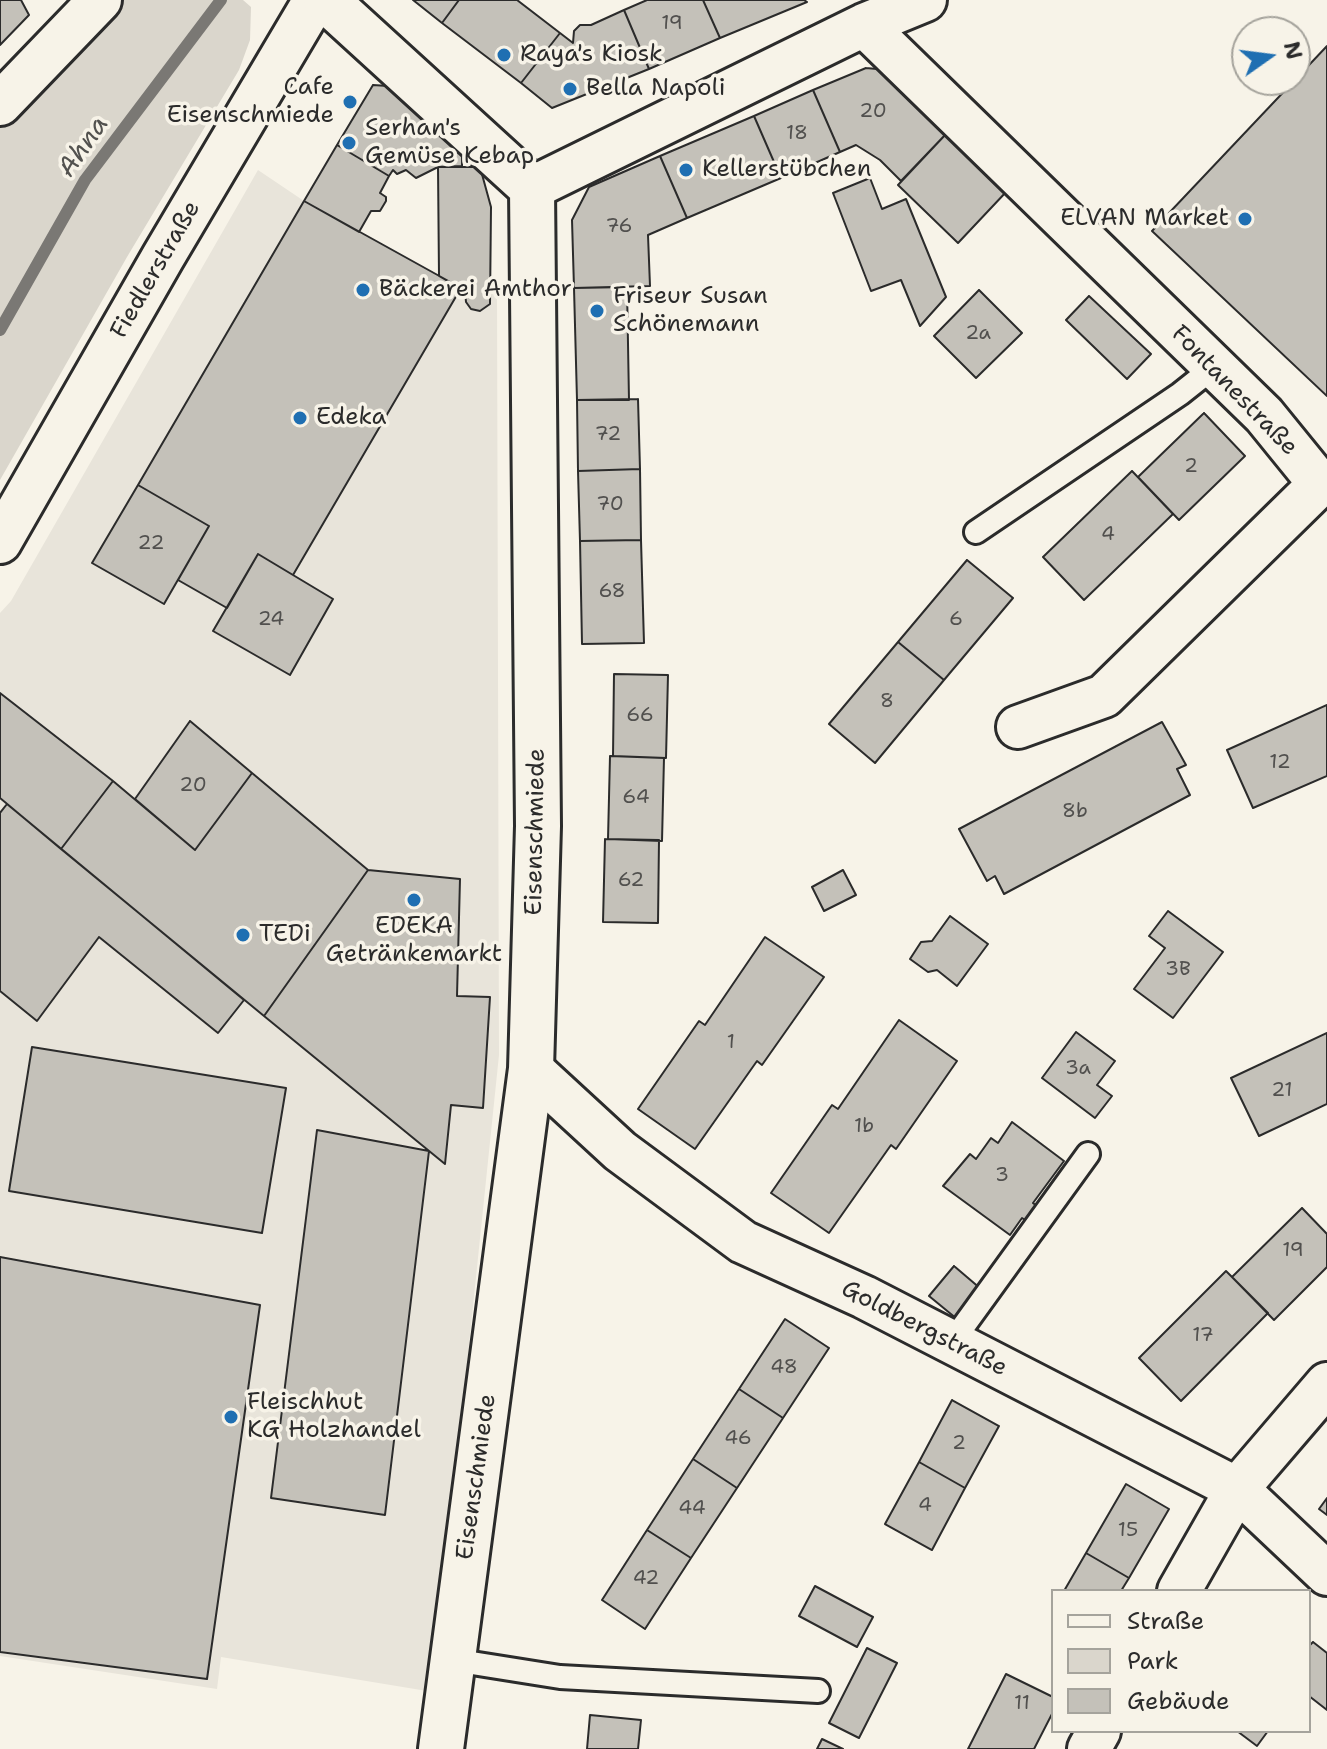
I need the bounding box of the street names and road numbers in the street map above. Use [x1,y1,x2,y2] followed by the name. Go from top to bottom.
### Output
[105,196,207,344] street label: Fiedlerstraße
[1165,320,1303,462] street label: Fontanestraße
[520,748,552,916] street label: Eisenschmiede
[836,1275,1012,1383] street label: Goldbergstraße
[451,1392,503,1562] street label: Eisenschmiede

